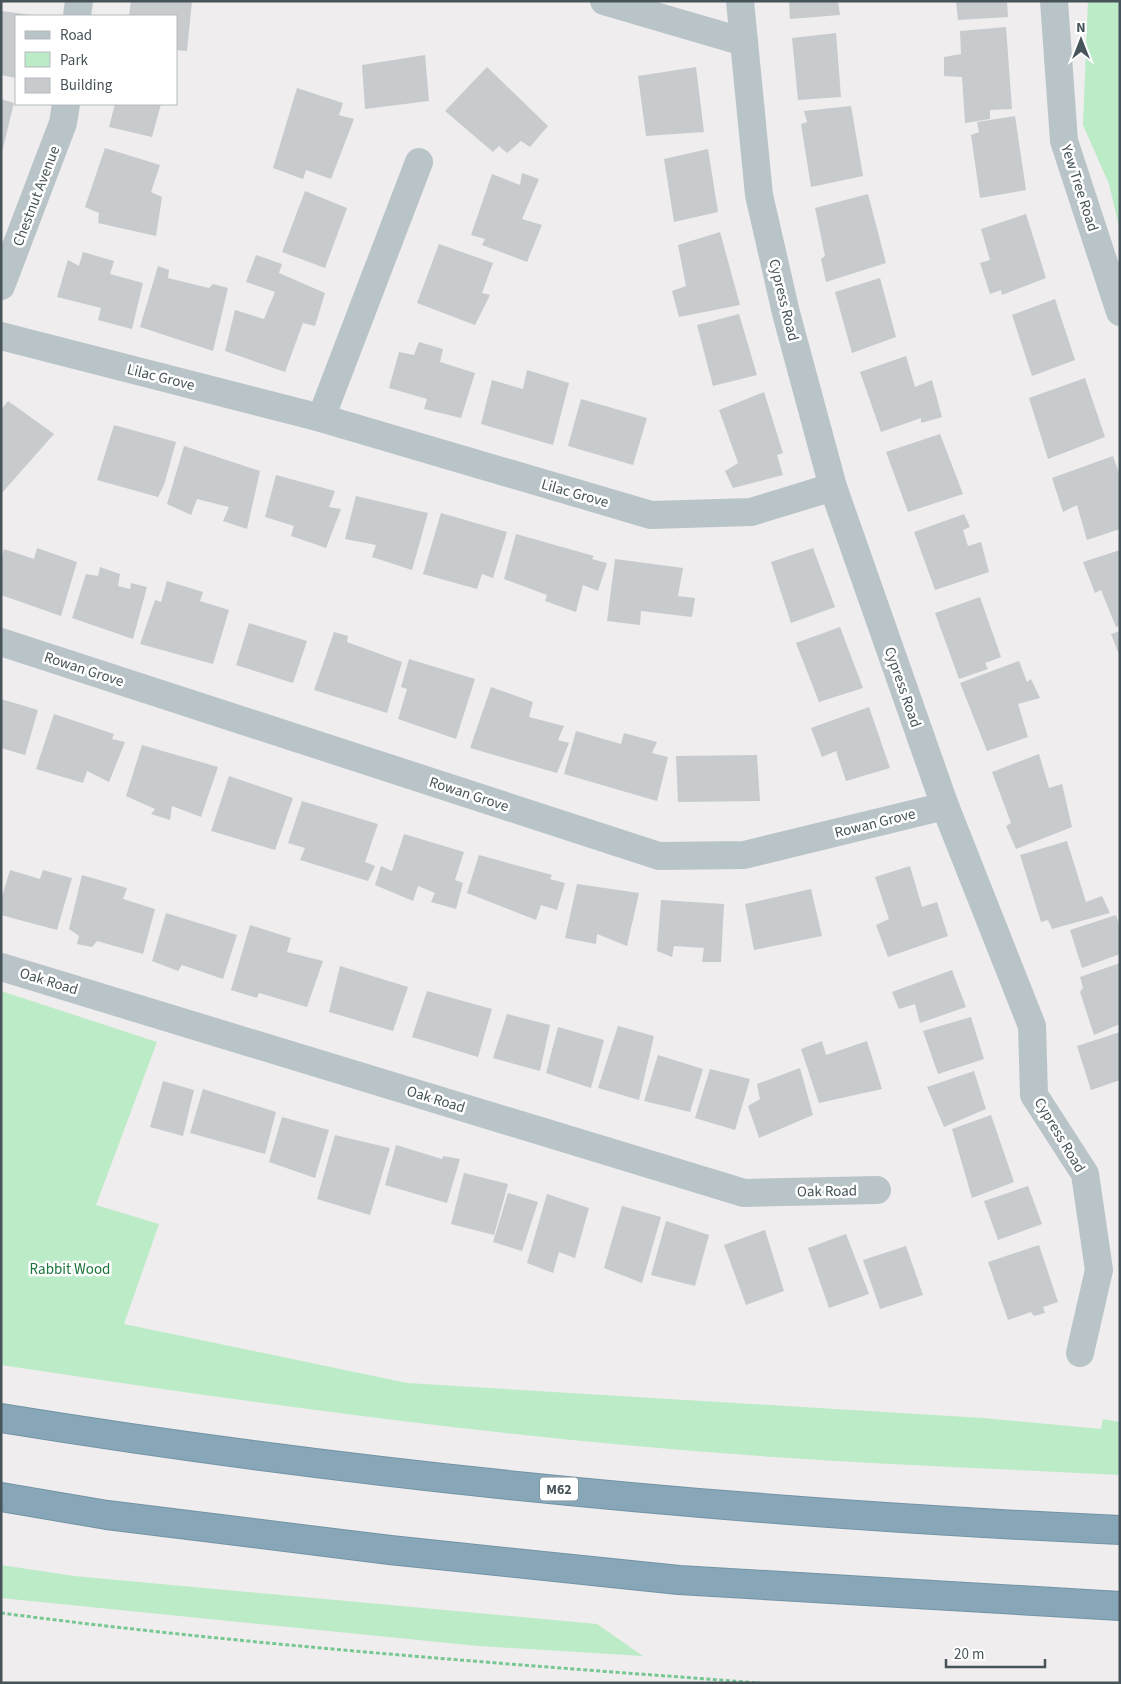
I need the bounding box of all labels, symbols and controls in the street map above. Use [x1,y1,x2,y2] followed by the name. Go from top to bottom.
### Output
[15,15,178,105] legend
[1056,15,1106,65] north arrow
[1076,18,1086,38] text: N
[60,25,92,46] text: Road
[60,50,89,71] text: Park
[60,75,113,96] text: Building
[1055,141,1103,234] street label: Yew Tree Road
[8,143,65,249] street label: Chestnut Avenue
[763,257,804,343] street label: Cypress Road
[125,359,197,396] street label: Lilac Grove
[539,474,611,513] street label: Lilac Grove
[879,644,926,730] street label: Cypress Road
[41,647,126,692] street label: Rowan Grove
[426,772,511,817] street label: Rowan Grove
[832,803,918,844] street label: Rowan Grove
[17,963,81,1000] street label: Oak Road
[404,1081,468,1118] street label: Oak Road
[1029,1094,1090,1177] street label: Cypress Road
[797,1180,857,1203] street label: Oak Road
[30,1259,110,1280] park label: Rabbit Wood
[540,1478,578,1500] road number: M62
[946,1636,1045,1668] scale bar
[954,1644,984,1665] text: 20 m

